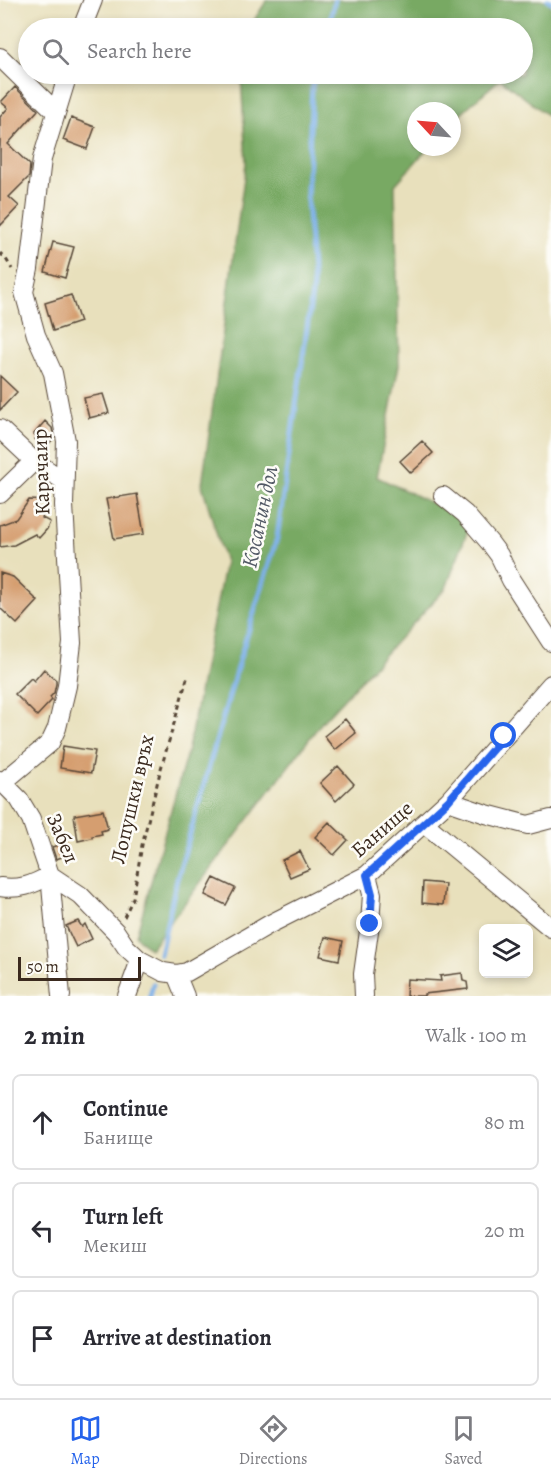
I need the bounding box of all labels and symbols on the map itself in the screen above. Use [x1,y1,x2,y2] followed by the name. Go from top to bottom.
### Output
[407,102,461,156] north arrow
[25,428,57,516] street label: Карачаир
[235,463,285,571] water label: Косанин дол
[490,722,516,748] route start
[104,731,161,866] street label: Лопушки връх
[345,794,419,864] street label: Банище
[40,809,86,867] street label: Забел
[356,910,382,936] route end
[18,954,141,982] scale bar

